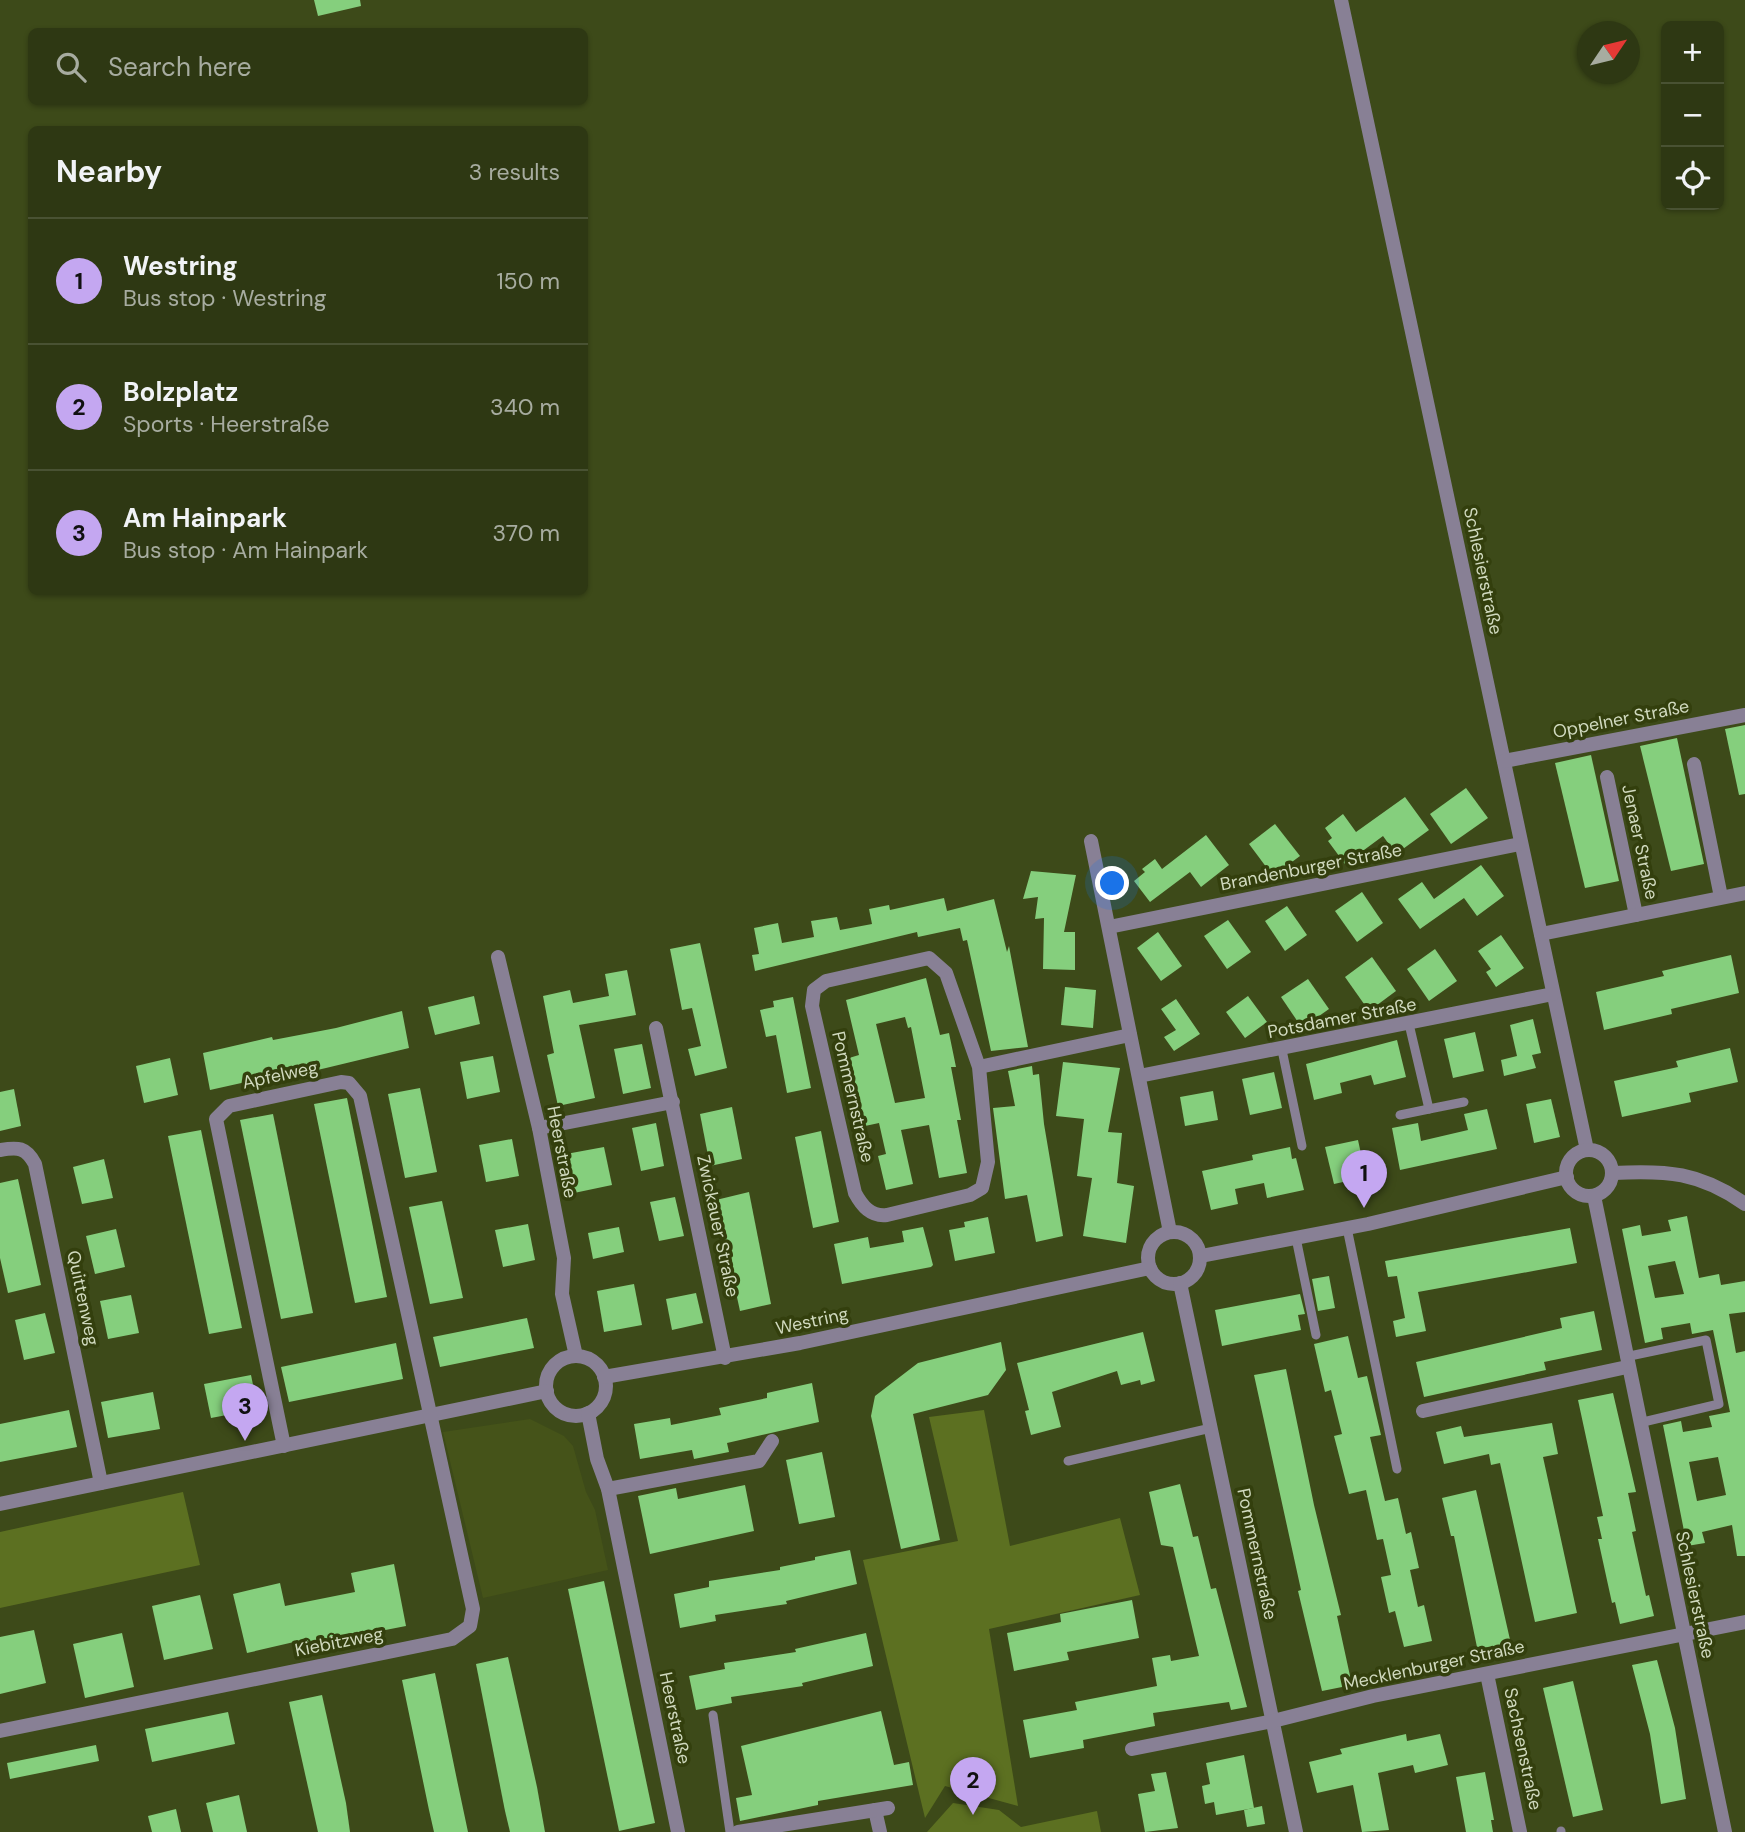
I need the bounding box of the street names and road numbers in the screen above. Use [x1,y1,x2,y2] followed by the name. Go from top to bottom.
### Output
[1458,505,1508,637] street label: Schlesierstraße
[1551,694,1691,744] street label: Oppelner Straße
[1616,782,1664,902] street label: Jenaer Straße
[1218,838,1404,896] street label: Brandenburger Straße
[1266,992,1418,1044] street label: Potsdamer Straße
[826,1029,880,1165] street label: Pommernstraße
[240,1055,320,1095] street label: Apfelweg
[541,1104,583,1200] street label: Heerstraße
[691,1153,745,1299] street label: Zwickauer Straße
[61,1248,105,1348] street label: Quittenweg
[773,1302,851,1340] street label: Westring
[1231,1486,1283,1622] street label: Pommernstraße
[1670,1529,1720,1661] street label: Schlesierstraße
[293,1622,385,1662] street label: Kiebitzweg
[1341,1634,1527,1696] street label: Mecklenburger Straße
[654,1670,696,1766] street label: Heerstraße
[1498,1686,1548,1812] street label: Sachsenstraße

